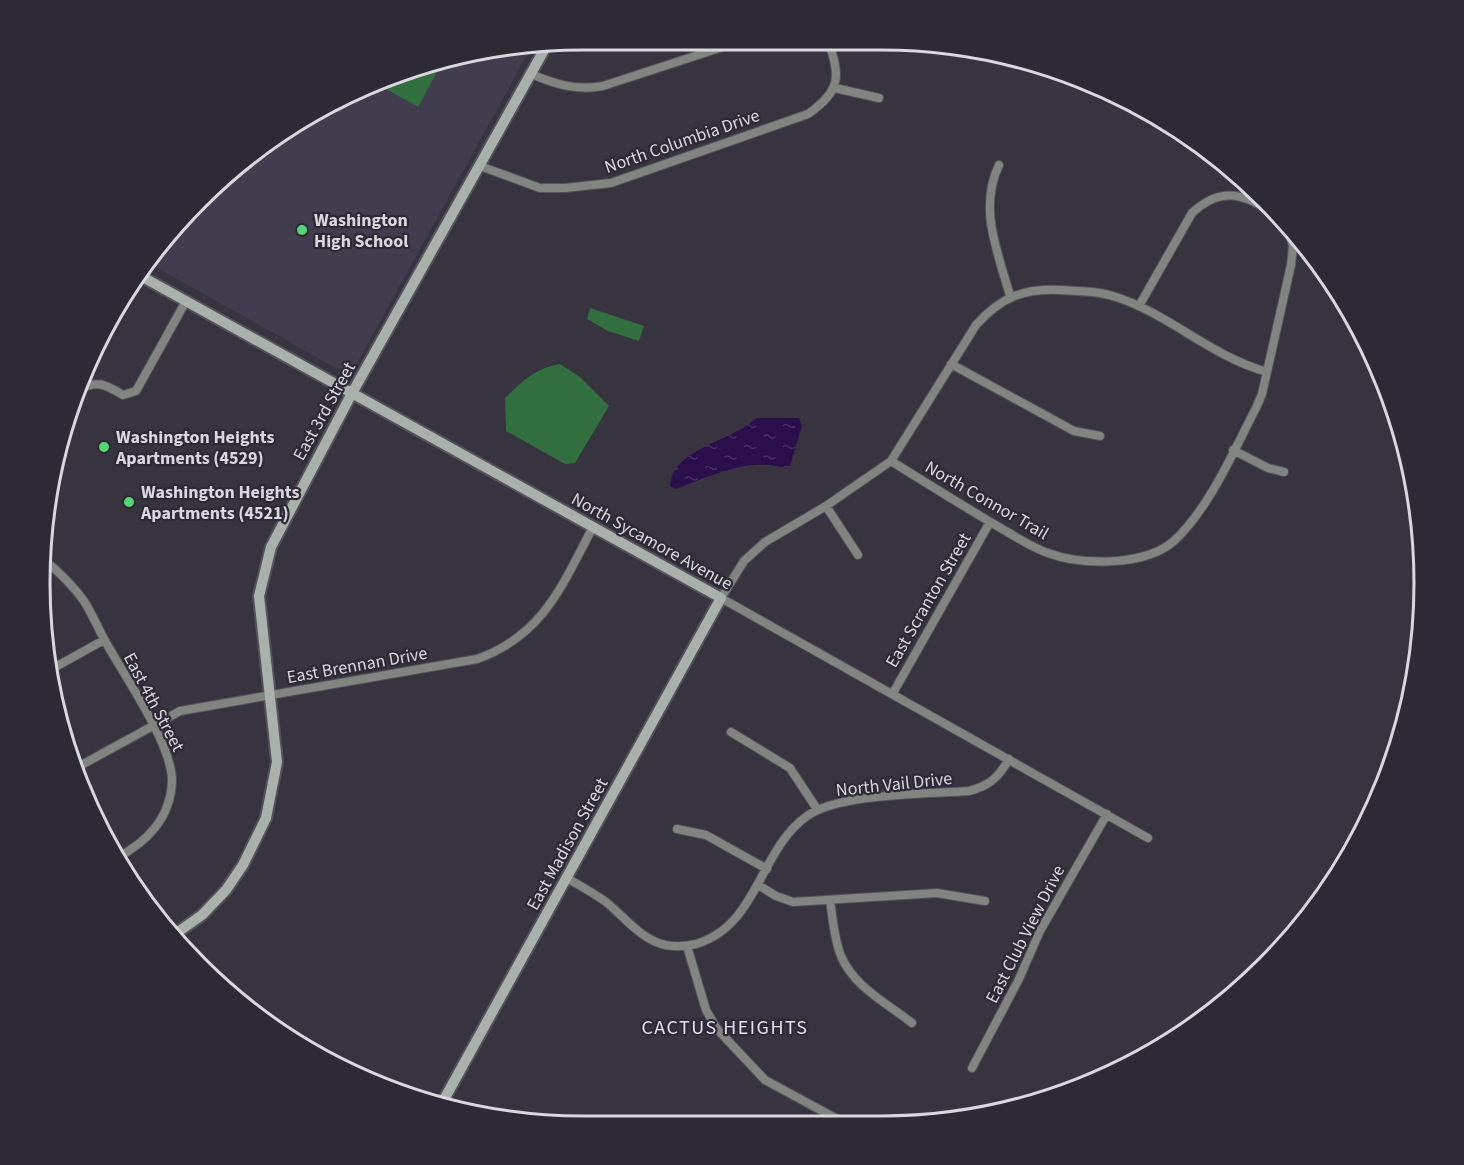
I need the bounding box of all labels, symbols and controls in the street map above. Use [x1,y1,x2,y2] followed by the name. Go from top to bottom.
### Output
[601,103,763,180] street label: North Columbia Drive
[314,208,408,254] place label: Washington High School
[295,223,309,237] marker: Washington High School
[287,357,362,465] street label: East 3rd Street
[115,425,275,471] place label: Washington Heights Apartments (4529)
[97,440,111,454] marker: Washington Heights Apartments (4529)
[920,455,1053,546] street label: North Connor Trail
[140,480,300,526] place label: Washington Heights Apartments (4521)
[567,487,737,596] street label: North Sycamore Avenue
[122,495,136,509] marker: Washington Heights Apartments (4521)
[880,528,977,672] street label: East Scranton Street
[285,641,429,690] street label: East Brennan Drive
[117,648,190,756] street label: East 4th Street
[835,766,953,803] street label: North Vail Drive
[521,774,614,915] street label: East Madison Street
[980,861,1071,1008] street label: East Club View Drive
[641,1014,809,1042] district label: CACTUS HEIGHTS

